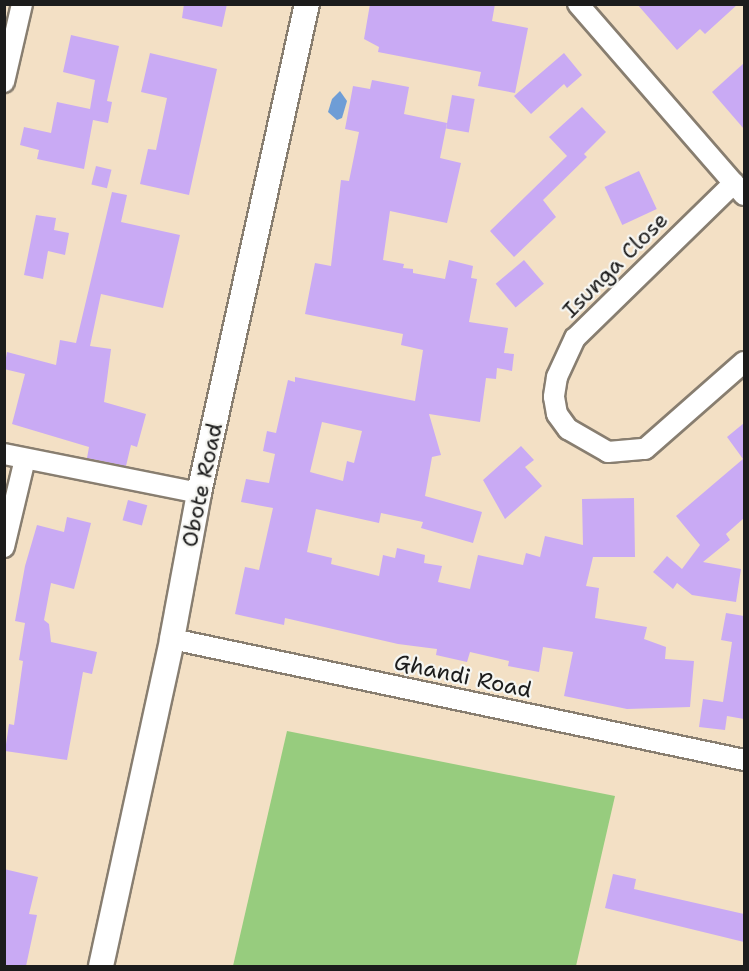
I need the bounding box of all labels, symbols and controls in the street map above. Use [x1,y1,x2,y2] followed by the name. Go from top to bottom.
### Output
[557,207,673,323] street label: Isunga Close
[176,420,228,550] street label: Obote Road
[392,649,534,703] street label: Ghandi Road

